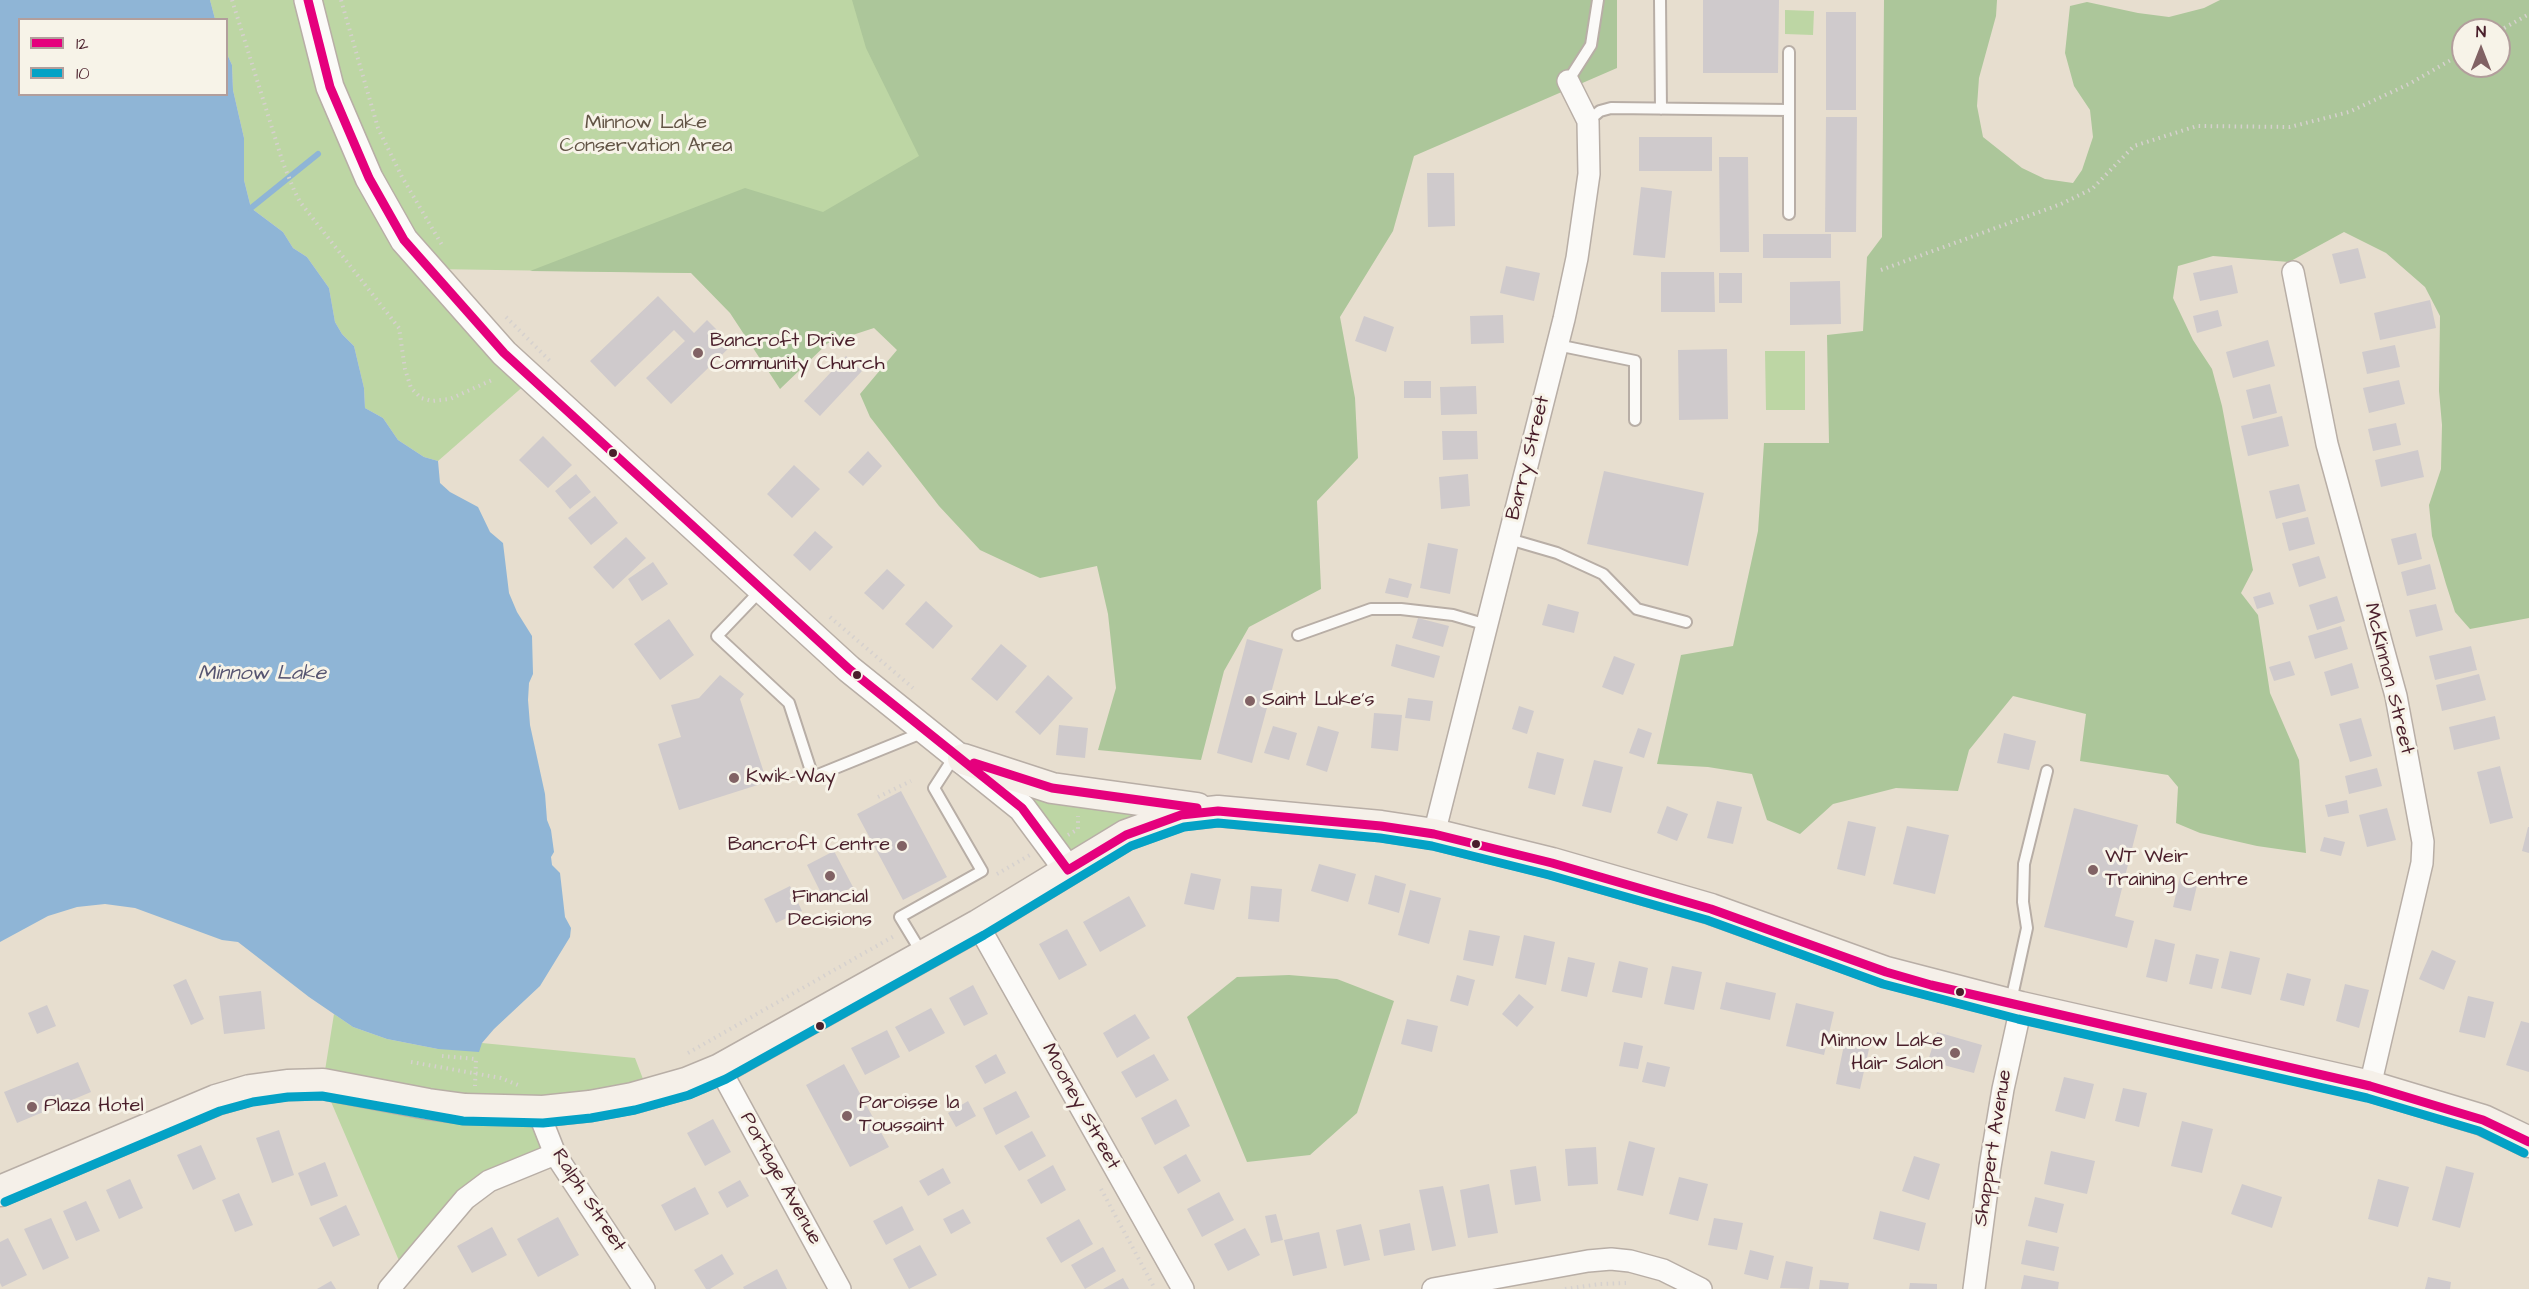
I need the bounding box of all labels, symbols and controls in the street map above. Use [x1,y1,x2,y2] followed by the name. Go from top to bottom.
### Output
[18,18,228,96] legend
[2451,18,2511,78] north arrow
[2476,21,2486,43] text: N
[76,31,89,56] text: 12
[76,61,90,86] text: 10
[559,112,733,159] park label: Minnow Lake Conservation Area
[710,330,885,377] place label: Bancroft Drive Community Church
[691,346,705,360] marker: Bancroft Drive Community Church
[1502,393,1556,523] street label: Barry Street
[607,447,619,459] unlabelled marker
[2358,601,2418,757] street label: McKinnon Street
[198,662,326,688] water label: Minnow Lake
[851,669,863,681] unlabelled marker
[1262,689,1375,713] place label: Saint Luke's
[1243,694,1257,708] marker: Saint Luke's
[746,766,836,790] place label: Kwik-Way
[727,771,741,785] marker: Kwik-Way
[728,834,890,858] place label: Bancroft Centre
[1470,838,1482,850] unlabelled marker
[895,839,909,853] marker: Bancroft Centre
[2105,846,2248,893] place label: WT Weir Training Centre
[2086,863,2100,877] marker: WT Weir Training Centre
[823,869,837,883] marker: Financial Decisions
[788,886,872,933] place label: Financial Decisions
[1954,986,1966,998] unlabelled marker
[814,1020,826,1032] unlabelled marker
[1821,1030,1943,1077] place label: Minnow Lake Hair Salon
[1035,1040,1125,1174] street label: Mooney Street
[1948,1046,1962,1060] marker: Minnow Lake Hair Salon
[1970,1068,2018,1228] street label: Shappert Avenue
[859,1092,959,1139] place label: Paroisse la Toussaint
[44,1095,144,1119] place label: Plaza Hotel
[25,1100,39,1114] marker: Plaza Hotel
[734,1109,826,1249] street label: Portage Avenue
[840,1109,854,1123] marker: Paroisse la Toussaint
[546,1145,630,1257] street label: Ralph Street

